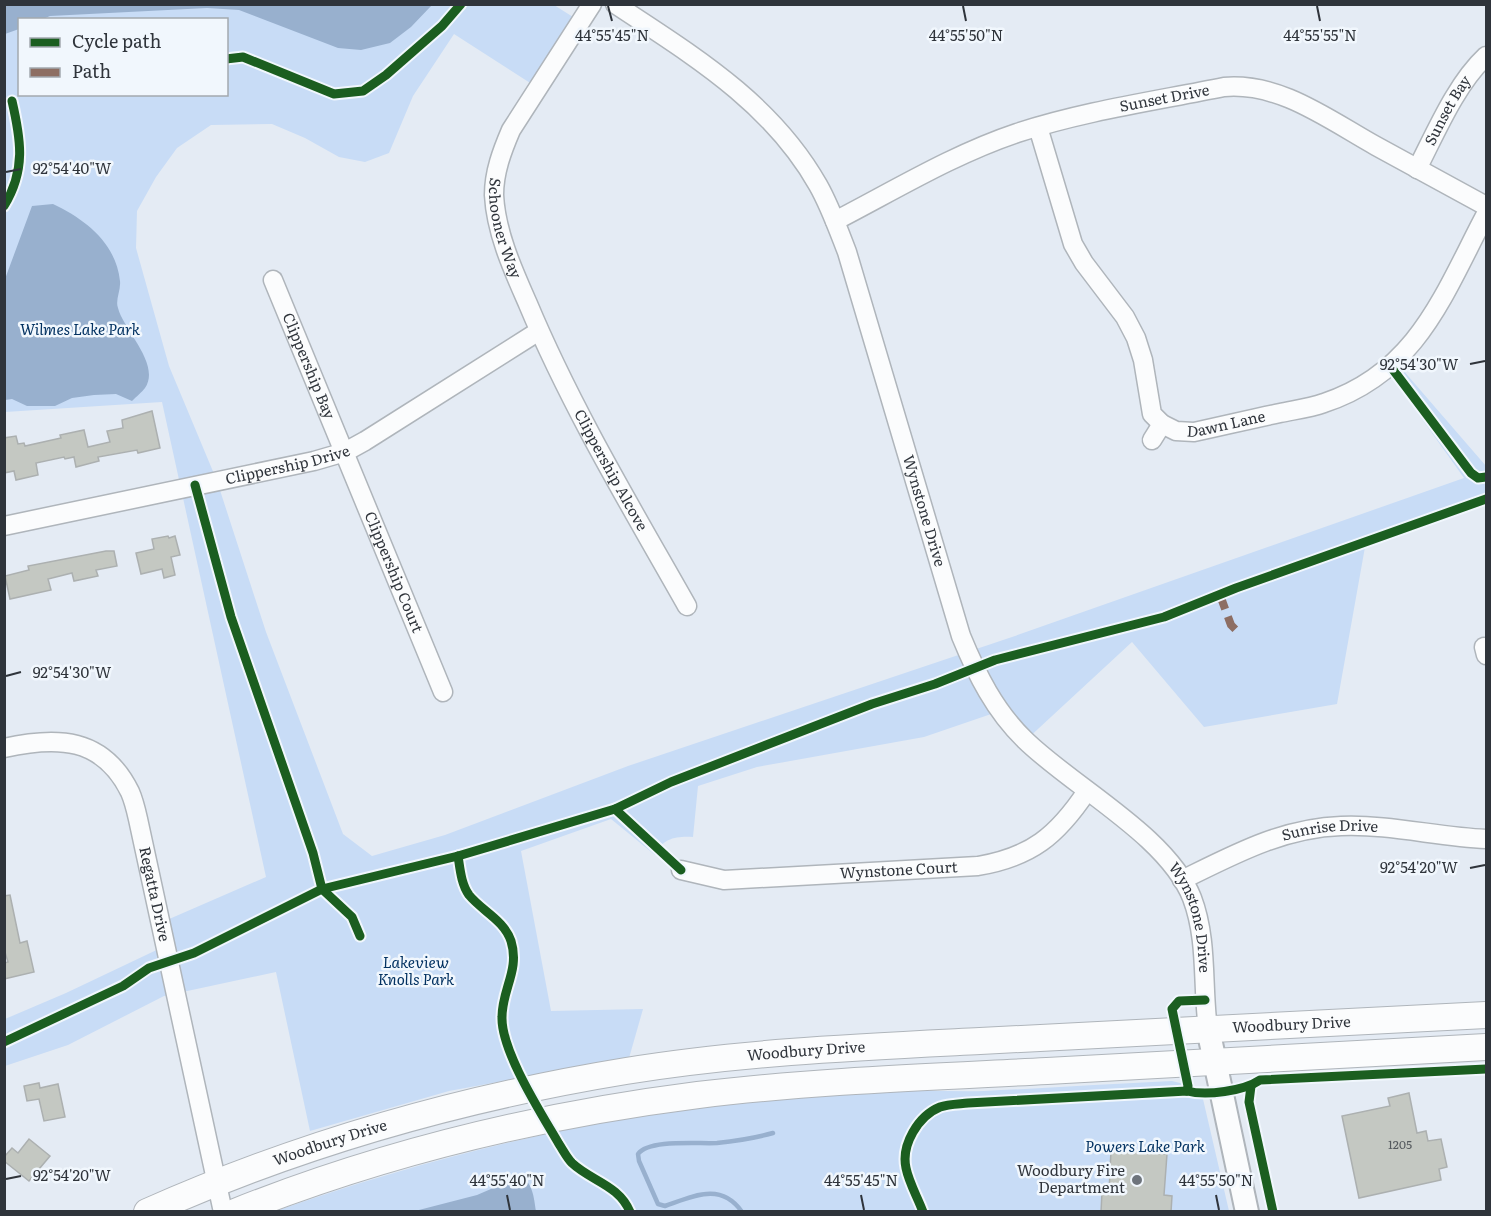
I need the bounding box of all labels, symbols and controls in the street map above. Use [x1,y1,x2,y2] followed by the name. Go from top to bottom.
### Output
[18,18,228,96] legend
[575,23,649,46] text: 44°55'45"N
[929,23,1003,46] text: 44°55'50"N
[1283,23,1357,46] text: 44°55'55"N
[72,27,161,54] text: Cycle path
[72,57,111,84] text: Path
[1418,70,1476,149] street label: Sunset Bay
[1117,77,1211,117] street label: Sunset Drive
[33,156,112,179] text: 92°54'40"W
[484,177,529,282] street label: Schooner Way
[278,309,342,422] street label: Clippership Bay
[20,317,141,340] park label: Wilmes Lake Park
[1380,352,1459,375] text: 92°54'30"W
[1186,403,1267,442] street label: Dawn Lane
[569,405,655,535] street label: Clippership Alcove
[223,438,354,489] street label: Clippership Drive
[898,452,953,569] street label: Wynstone Drive
[360,507,430,636] street label: Clippership Court
[33,660,112,683] text: 92°54'30"W
[1278,813,1379,846] street label: Sunrise Drive
[134,844,177,944] street label: Regatta Drive
[839,854,958,884] street label: Wynstone Court
[1380,855,1459,878] text: 92°54'20"W
[1164,857,1217,974] street label: Wynstone Drive
[378,950,455,990] park label: Lakeview Knolls Park
[1232,1009,1351,1038] street label: Woodbury Drive
[746,1034,866,1066] street label: Woodbury Drive
[270,1112,390,1171] street label: Woodbury Drive
[1085,1134,1206,1157] park label: Powers Lake Park
[1388,1135,1412,1153] house number: 1205
[1017,1158,1125,1198] place label: Woodbury Fire Department
[33,1163,112,1186] text: 92°54'20"W
[469,1168,545,1191] text: 44°55'40"N
[824,1168,898,1191] text: 44°55'45"N
[1179,1168,1253,1191] text: 44°55'50"N
[1130,1173,1144,1187] marker: Woodbury Fire Department

